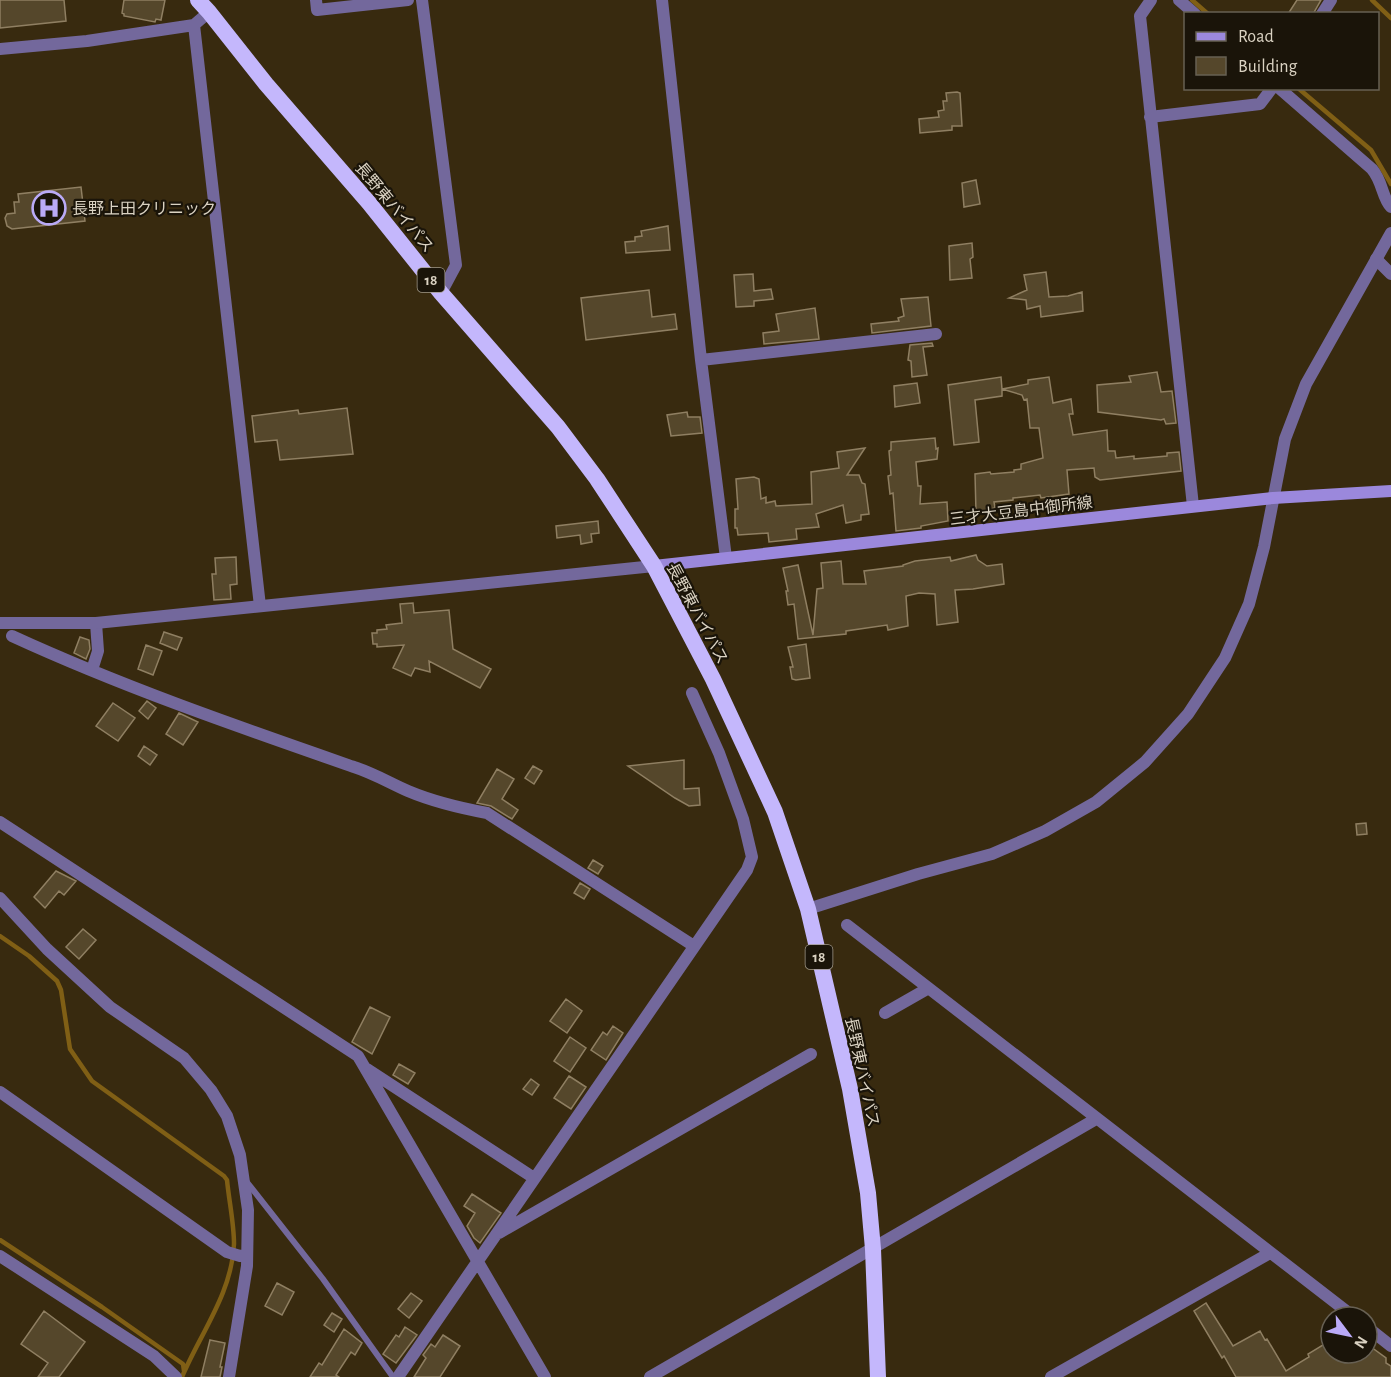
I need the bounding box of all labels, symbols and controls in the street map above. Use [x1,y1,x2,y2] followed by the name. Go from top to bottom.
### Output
[1184,12,1379,90] legend
[1238,28,1274,46] text: Road
[1238,58,1298,76] text: Building
[352,159,437,256] street label: 長野東バイパス
[31,190,67,226] hospital icon: 長野上田クリニック
[72,200,216,217] place label: 長野上田クリニック
[418,268,444,292] road number: 18
[949,493,1094,528] street label: 三才大豆島中御所線
[664,560,731,667] street label: 長野東バイパス
[806,945,832,969] road number: 18
[843,1016,882,1128] street label: 長野東バイパス
[1319,1305,1379,1365] north arrow
[1351,1333,1371,1351] text: N

